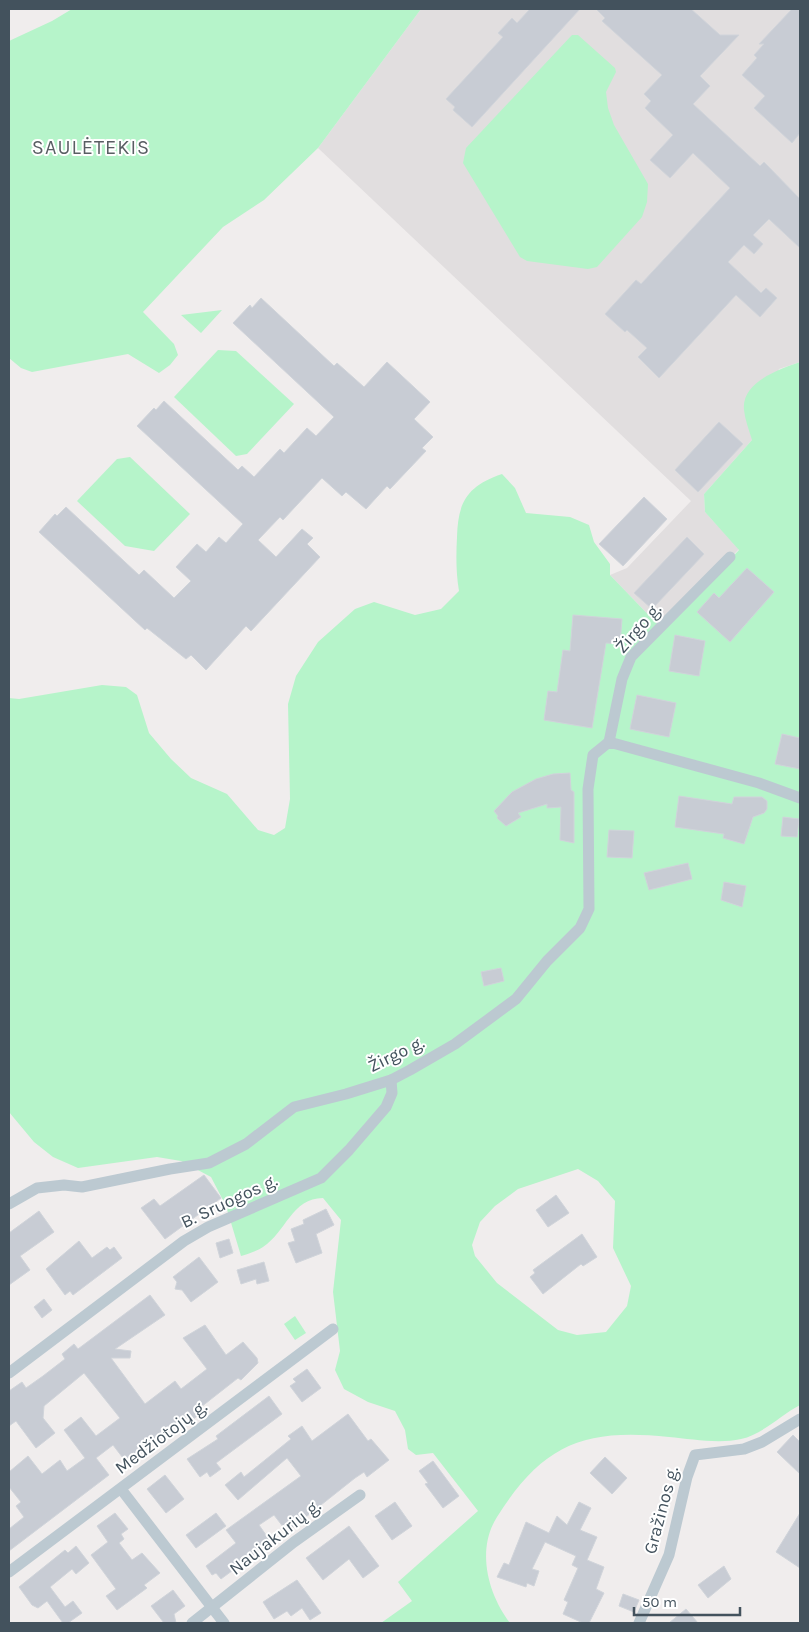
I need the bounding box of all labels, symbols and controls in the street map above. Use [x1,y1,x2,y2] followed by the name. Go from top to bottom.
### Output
[32,136,150,159] district label: SAULĖTEKIS
[610,598,666,658] street label: Žirgo g.
[364,1031,428,1077] street label: Žirgo g.
[177,1169,281,1233] street label: B. Sruogos g.
[111,1395,211,1479] street label: Medžiotojų g.
[639,1464,683,1556] street label: Gražinos g.
[225,1494,325,1580] street label: Naujakurių g.
[634,1584,740,1616] scale bar
[642,1593,677,1611] text: 50 m

